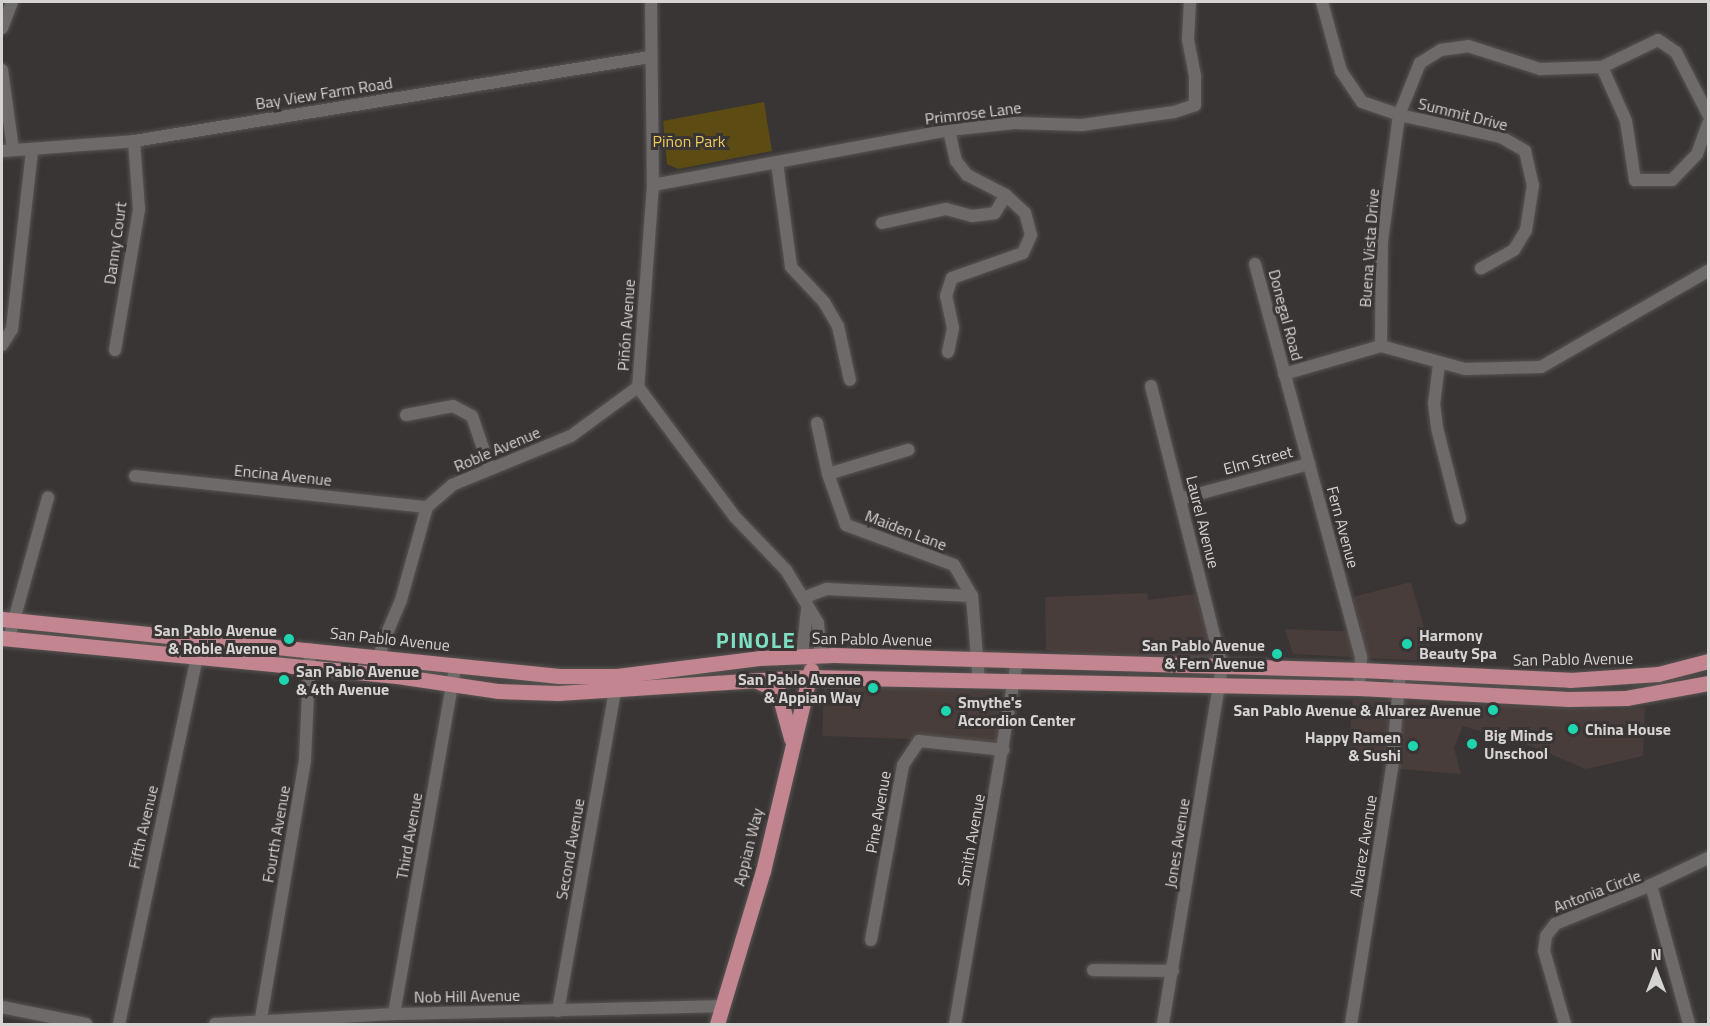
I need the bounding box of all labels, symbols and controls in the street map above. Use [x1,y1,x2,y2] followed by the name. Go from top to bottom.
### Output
[254,73,394,113] street label: Bay View Farm Road
[1416,94,1510,134] street label: Summit Drive
[924,98,1022,128] street label: Primrose Lane
[653,131,725,151] park label: Piñon Park
[1355,188,1383,308] street label: Buena Vista Drive
[100,200,130,286] street label: Danny Court
[1265,267,1307,363] street label: Donegal Road
[613,278,639,372] street label: Piñón Avenue
[451,422,543,476] street label: Roble Avenue
[1221,442,1295,478] street label: Elm Street
[233,460,333,490] street label: Encina Avenue
[1182,474,1224,570] street label: Laurel Avenue
[1323,484,1363,570] street label: Fern Avenue
[862,506,950,554] street label: Maiden Lane
[154,620,277,658] place label: San Pablo Avenue & Roble Avenue
[329,623,451,655] street label: San Pablo Avenue
[1419,625,1497,663] place label: Harmony Beauty Spa
[716,628,796,654] district label: PINOLE
[812,628,932,650] street label: San Pablo Avenue
[282,632,296,646] marker: San Pablo Avenue & Roble Avenue
[1142,635,1265,673] place label: San Pablo Avenue & Fern Avenue
[1400,637,1414,651] marker: Harmony Beauty Spa
[1270,647,1284,661] marker: San Pablo Avenue & Fern Avenue
[1513,648,1633,670] street label: San Pablo Avenue
[296,661,419,699] place label: San Pablo Avenue & 4th Avenue
[738,669,861,707] place label: San Pablo Avenue & Appian Way
[277,673,291,687] marker: San Pablo Avenue & 4th Avenue
[866,681,880,695] marker: San Pablo Avenue & Appian Way
[958,692,1075,730] place label: Smythe's Accordion Center
[1233,700,1481,720] place label: San Pablo Avenue & Alvarez Avenue
[1486,703,1500,717] marker: San Pablo Avenue & Alvarez Avenue
[939,704,953,718] marker: Smythe's Accordion Center
[1585,719,1671,739] place label: China House
[1566,722,1580,736] marker: China House
[1484,725,1553,763] place label: Big Minds Unschool
[1305,727,1401,765] place label: Happy Ramen & Sushi
[1465,737,1479,751] marker: Big Minds Unschool
[1406,739,1420,753] marker: Happy Ramen & Sushi
[861,769,895,855] street label: Pine Avenue
[124,783,162,871] street label: Fifth Avenue
[258,784,294,884] street label: Fourth Avenue
[392,791,426,881] street label: Third Avenue
[953,792,989,888] street label: Smith Avenue
[1345,794,1381,898] street label: Alvarez Avenue
[552,797,588,901] street label: Second Avenue
[1160,797,1194,889] street label: Jones Avenue
[729,806,767,888] street label: Appian Way
[1551,866,1643,916] street label: Antonia Circle
[1626,942,1686,1002] north arrow
[1650,942,1662,966] text: N
[414,985,520,1007] street label: Nob Hill Avenue

